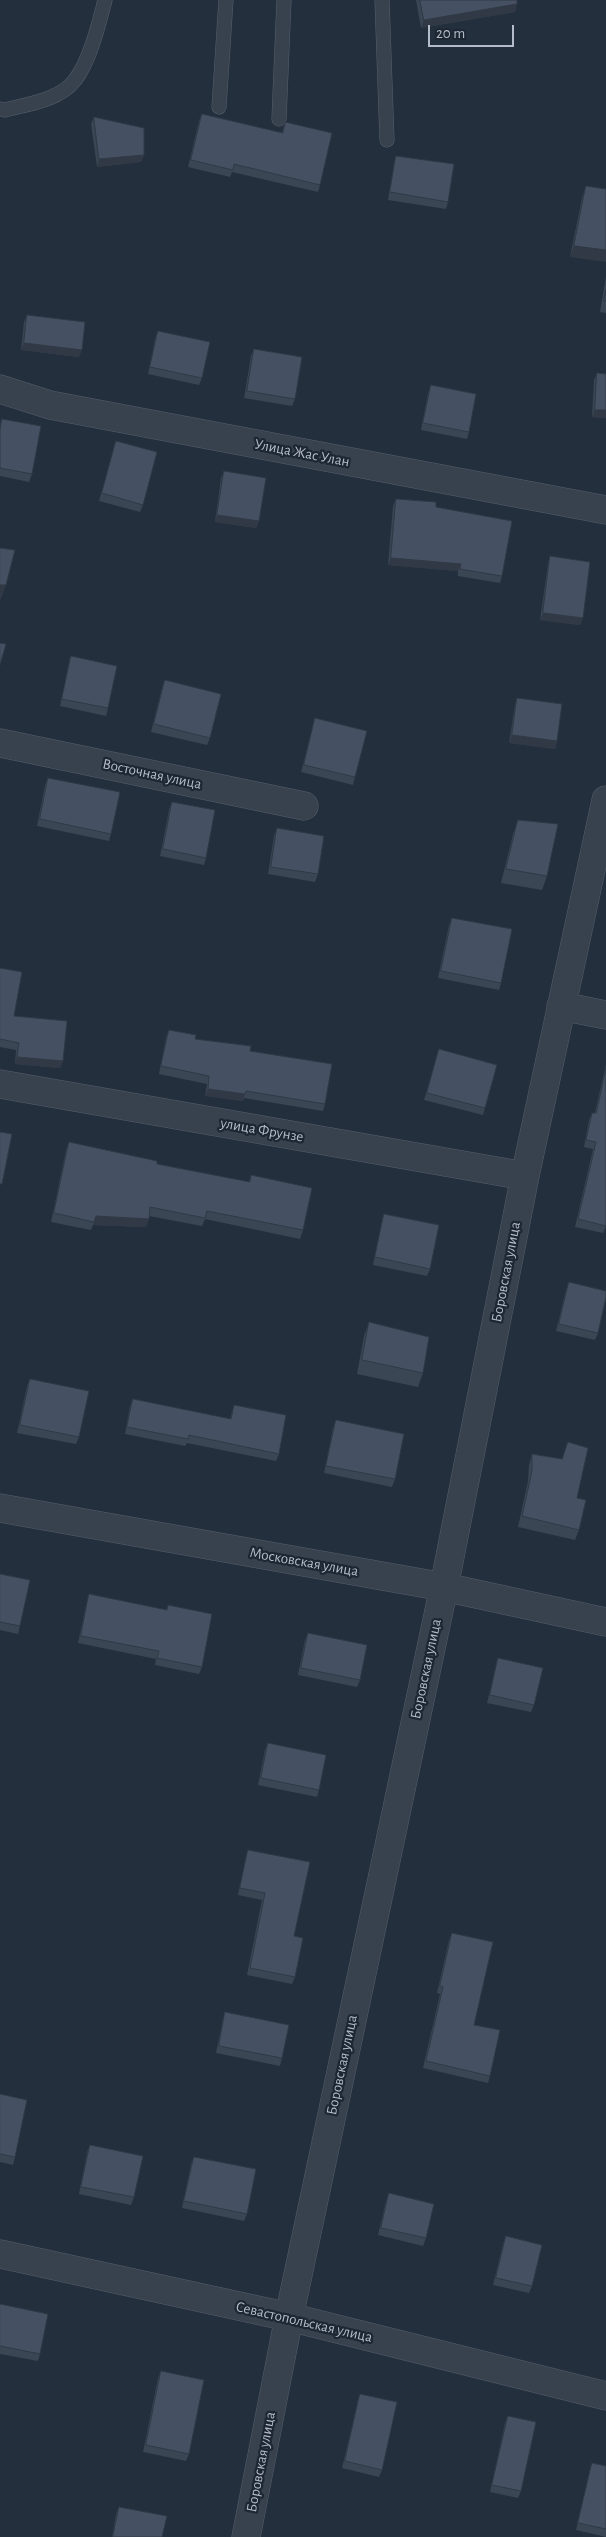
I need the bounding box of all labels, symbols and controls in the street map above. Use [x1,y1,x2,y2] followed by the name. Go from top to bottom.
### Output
[431,15,517,47] scale bar
[436,26,465,41] text: 20 m
[253,435,351,471] street label: Улица Жас Улан
[101,755,203,793] street label: Восточная улица
[219,1114,305,1146] street label: улица Фрунзе
[487,1220,525,1324] street label: Боровская улица
[248,1544,360,1580] street label: Московская улица
[407,1617,445,1721] street label: Боровская улица
[323,2013,361,2117] street label: Боровская улица
[234,2298,374,2346] street label: Севастопольская улица
[242,2410,280,2514] street label: Боровская улица

